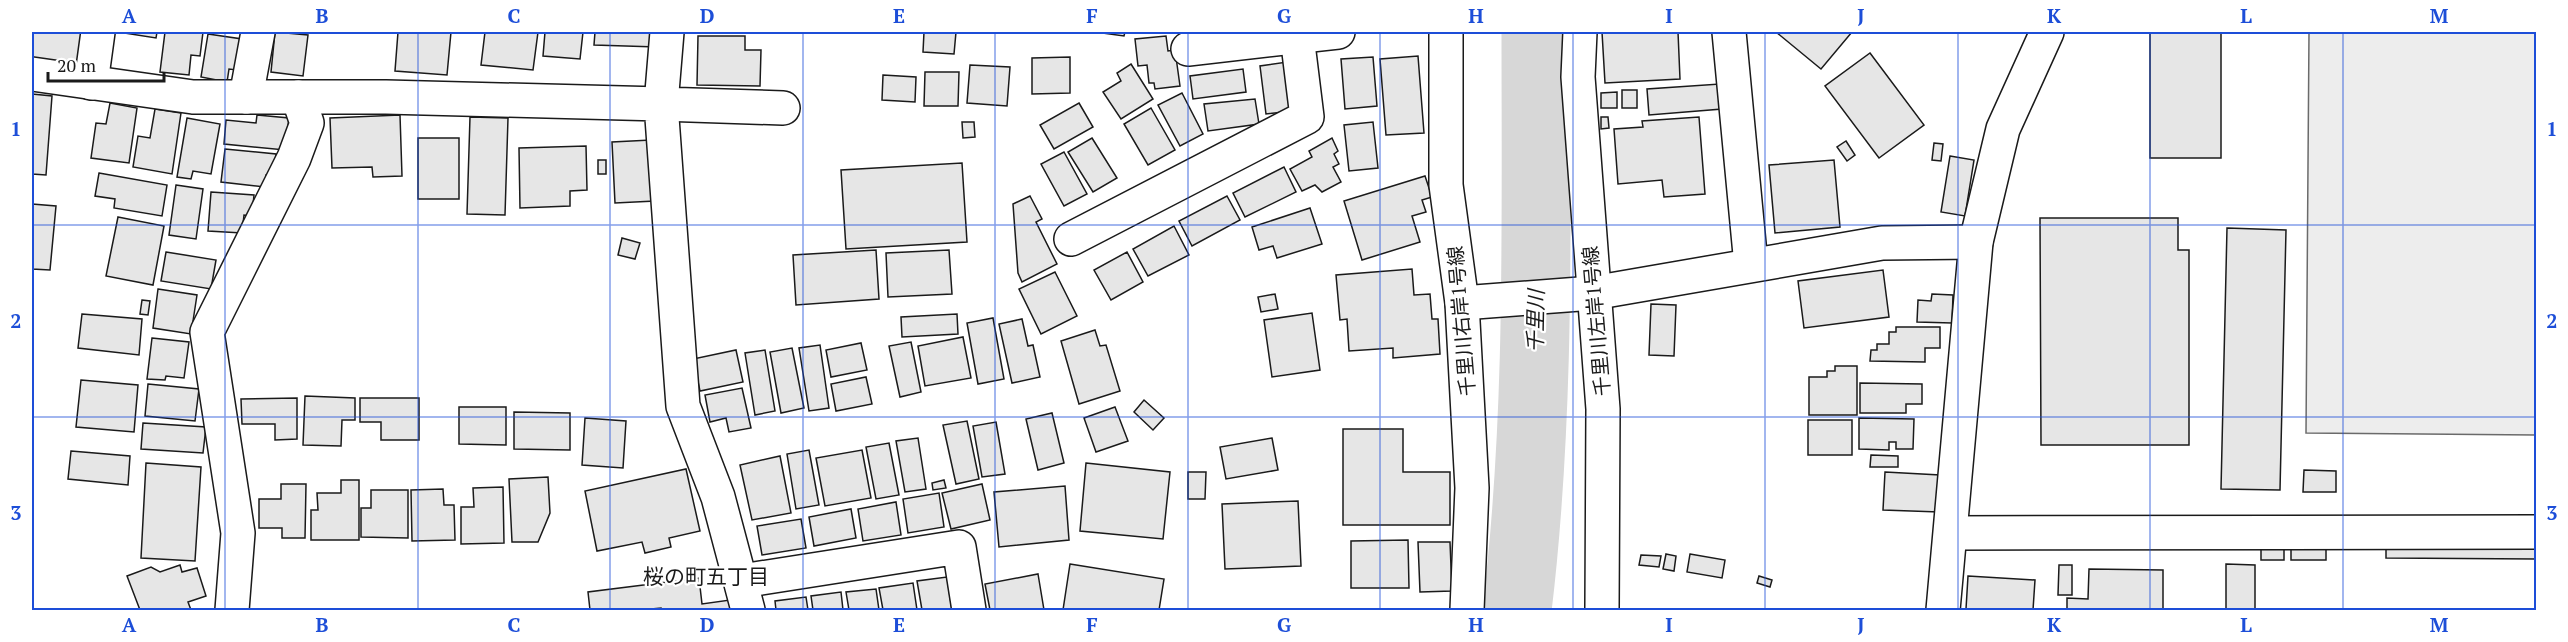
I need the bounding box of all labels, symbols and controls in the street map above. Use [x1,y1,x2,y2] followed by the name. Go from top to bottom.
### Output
[122,2,137,29] text: A
[316,2,329,29] text: B
[507,2,521,29] text: C
[700,2,714,29] text: D
[893,2,905,29] text: E
[1086,2,1098,29] text: F
[1277,2,1291,29] text: G
[1468,2,1484,29] text: H
[1665,2,1673,29] text: I
[1857,2,1865,29] text: J
[2047,2,2062,29] text: K
[2240,2,2252,29] text: L
[2430,2,2449,29] text: M
[48,45,164,83] scale bar
[57,53,97,77] text: 20 m
[10,115,22,142] text: 1
[2546,115,2558,142] text: 1
[1441,245,1481,397] street label: 千里川右岸1号線
[1576,245,1616,397] street label: 千里川左岸1号線
[1520,287,1550,353] water label: 千里川
[10,307,22,334] text: 2
[2546,307,2558,334] text: 2
[10,499,22,526] text: 3
[2546,499,2558,526] text: 3
[643,562,769,590] district label: 桜の町五丁目
[122,611,137,638] text: A
[316,611,329,638] text: B
[507,611,521,638] text: C
[700,611,714,638] text: D
[893,611,905,638] text: E
[1086,611,1098,638] text: F
[1277,611,1291,638] text: G
[1468,611,1484,638] text: H
[1665,611,1673,638] text: I
[1857,611,1865,638] text: J
[2047,611,2062,638] text: K
[2240,611,2252,638] text: L
[2430,611,2449,638] text: M

